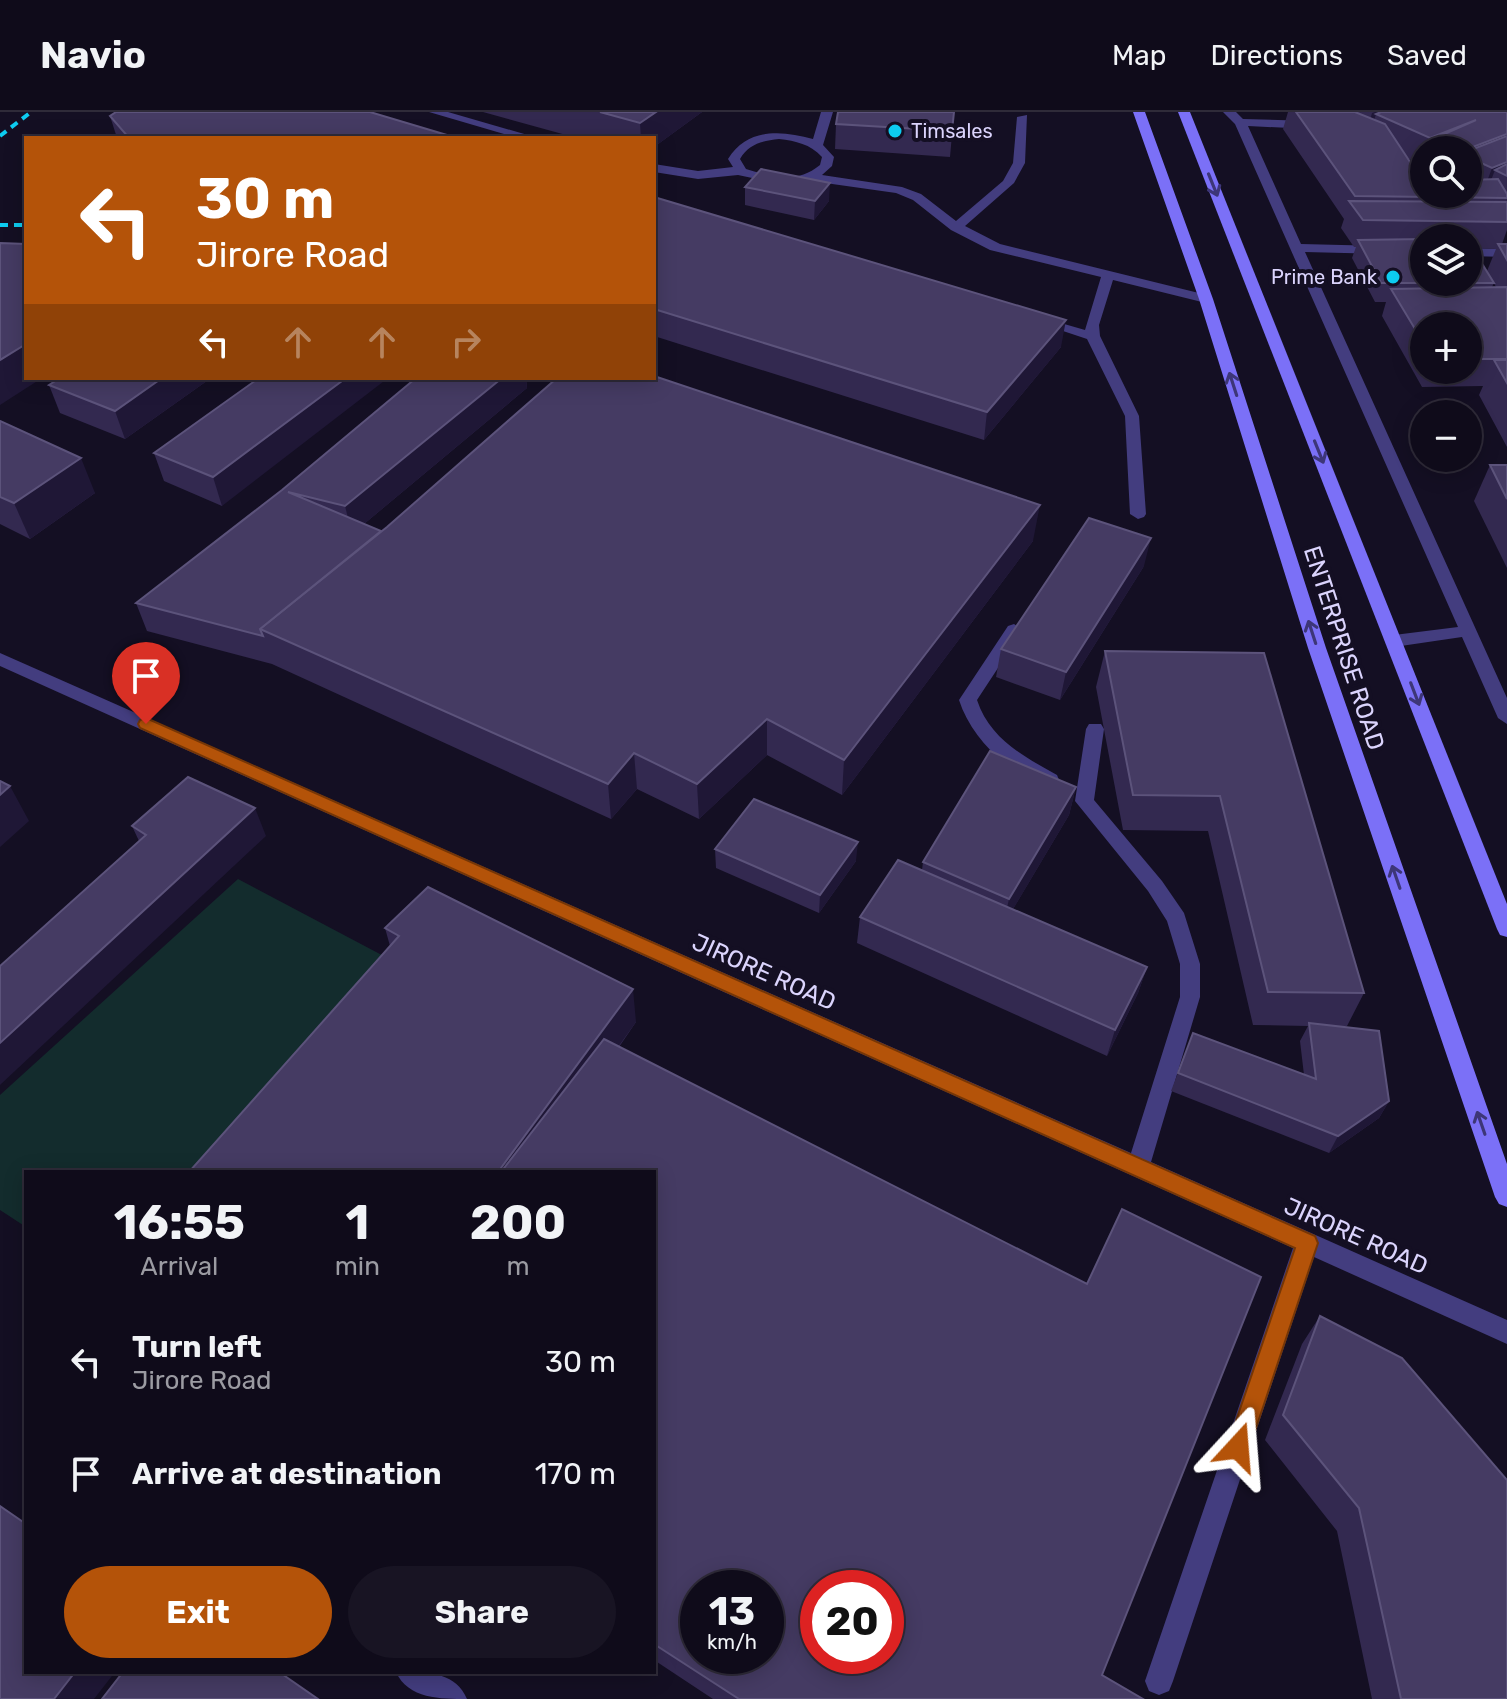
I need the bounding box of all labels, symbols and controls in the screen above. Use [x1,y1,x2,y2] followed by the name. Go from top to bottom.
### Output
[40,32,146,78] text: Navio
[1112,39,1166,72] text: Map
[1210,39,1343,72] text: Directions
[1387,39,1467,72] text: Saved
[911,119,993,143] place label: Timsales
[886,122,904,140] marker: Timsales
[1410,136,1482,472] map controls
[1410,136,1482,208] button: search
[196,166,334,232] text: 30 m
[64,168,168,272] icon: left
[1207,172,1221,196] one-way arrow
[1410,224,1482,296] button: layers
[196,233,389,276] text: Jirore Road
[1271,265,1378,289] place label: Prime Bank
[1384,268,1402,286] marker: Prime Bank
[1410,312,1482,384] button: +
[192,320,236,364] icon: left
[276,320,320,364] icon: ahead
[360,320,404,364] icon: ahead
[444,320,488,364] icon: right
[1225,371,1240,396] one-way arrow
[1410,400,1482,472] button: −
[1313,439,1327,464] one-way arrow
[1298,543,1390,753] street label: ENTERPRISE ROAD
[1304,619,1319,645] one-way arrow
[112,642,180,724] pin
[124,654,168,698] icon: arrive
[1409,681,1423,706] one-way arrow
[1388,865,1403,890] one-way arrow
[688,928,840,1016] street label: JIRORE ROAD
[1473,1111,1488,1136] one-way arrow
[1280,1192,1432,1280] street label: JIRORE ROAD
[114,1194,245,1251] text: 16:55
[345,1194,369,1251] text: 1
[470,1194,566,1251] text: 200
[140,1251,218,1282] text: Arrival
[335,1251,380,1282] text: min
[506,1251,530,1282] text: m
[132,1329,262,1365] text: Turn left
[64,1340,108,1384] icon: left
[545,1344,616,1380] text: 30 m
[132,1365,272,1396] text: Jirore Road
[1196,1405,1280,1489] position arrow
[64,1452,108,1496] icon: arrive
[132,1456,442,1492] text: Arrive at destination
[535,1456,616,1492] text: 170 m
[64,1566,332,1658] button: Exit
[348,1566,616,1658] button: Share
[800,1570,904,1674] speed limit sign: 20
[709,1588,755,1635] text: 13
[707,1630,757,1654] text: km/h

